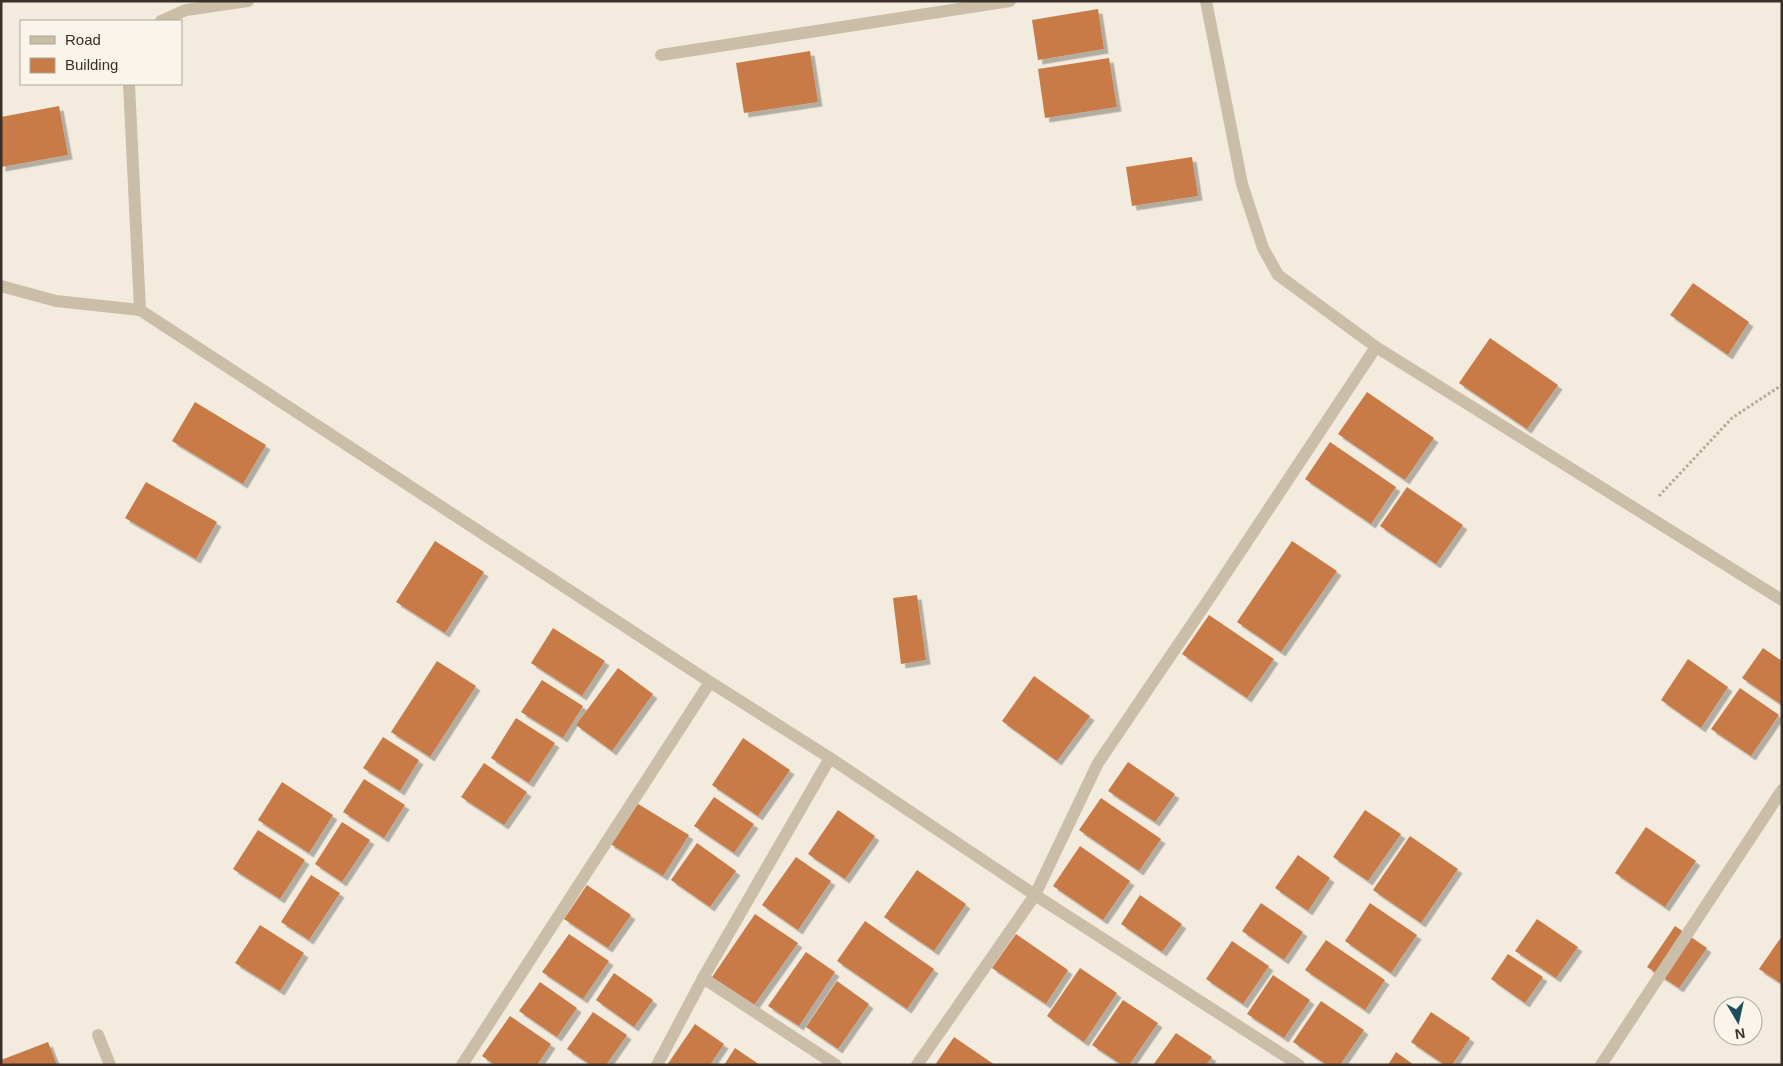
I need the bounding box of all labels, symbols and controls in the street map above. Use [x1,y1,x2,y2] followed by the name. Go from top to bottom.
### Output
[20,20,182,85] legend
[65,31,101,48] text: Road
[65,56,118,73] text: Building
[1713,996,1763,1046] north arrow
[1734,1025,1746,1043] text: N

